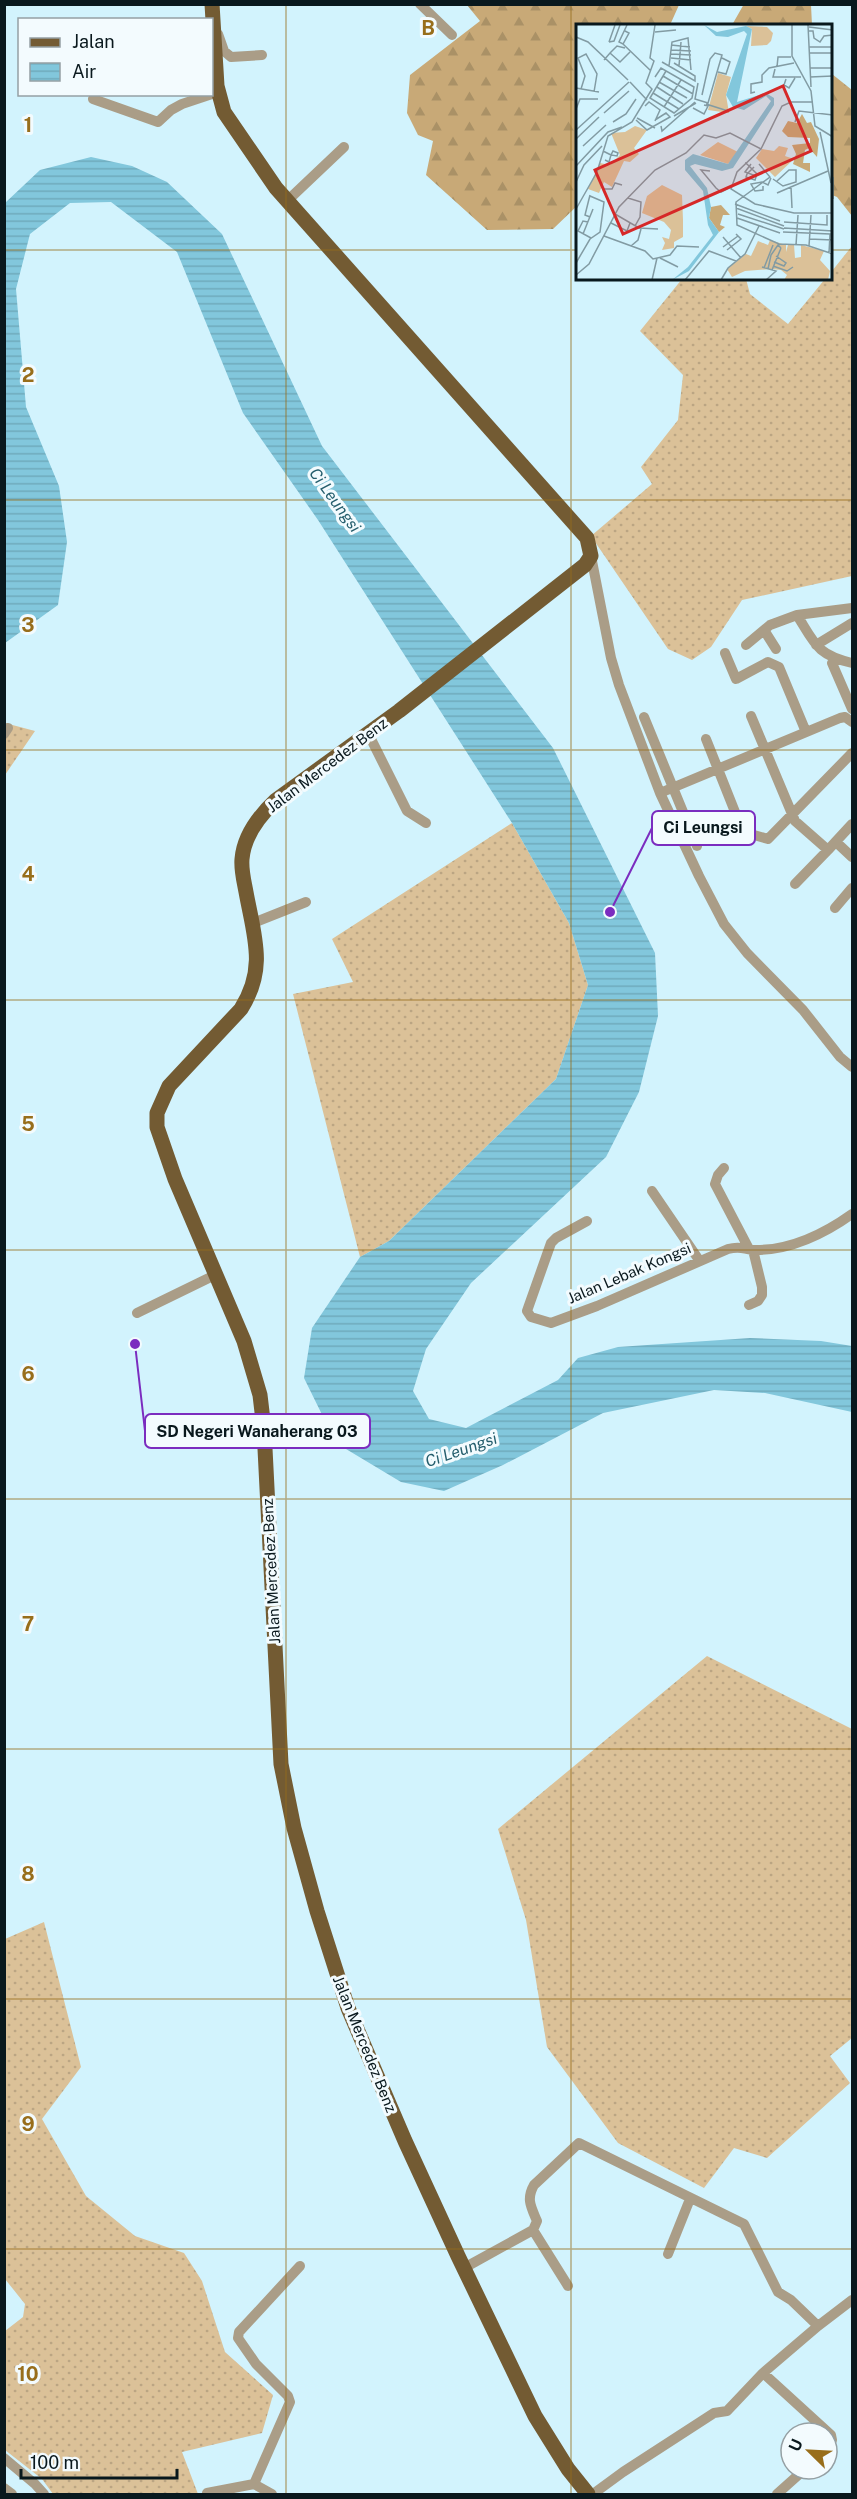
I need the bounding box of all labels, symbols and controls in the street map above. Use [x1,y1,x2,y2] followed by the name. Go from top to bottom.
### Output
[421,16,435,40] text: B
[18,18,213,96] legend
[576,24,833,280] inset map
[72,31,115,52] text: Jalan
[72,61,96,82] text: Air
[24,113,32,137] text: 1
[22,363,34,387] text: 2
[305,464,365,536] water label: Ci Leungsi
[21,613,35,637] text: 3
[264,714,390,816] street label: Jalan Mercedez Benz
[652,811,755,845] callout: Ci Leungsi
[663,818,743,837] text: Ci Leungsi
[21,862,35,886] text: 4
[21,1112,35,1136] text: 5
[565,1239,693,1307] street label: Jalan Lebak Kongsi
[21,1362,35,1386] text: 6
[145,1414,370,1448] callout: SD Negeri Wanaherang 03
[156,1422,358,1441] text: SD Negeri Wanaherang 03
[423,1429,499,1471] water label: Ci Leungsi
[259,1498,283,1644] street label: Jalan Mercedez Benz
[22,1612,34,1636] text: 7
[21,1862,35,1886] text: 8
[330,1973,400,2115] street label: Jalan Mercedez Benz
[21,2112,35,2136] text: 9
[17,2362,39,2386] text: 10
[779,2421,839,2481] north arrow
[785,2436,807,2454] text: U
[21,2442,177,2480] scale bar
[30,2452,79,2473] text: 100 m

